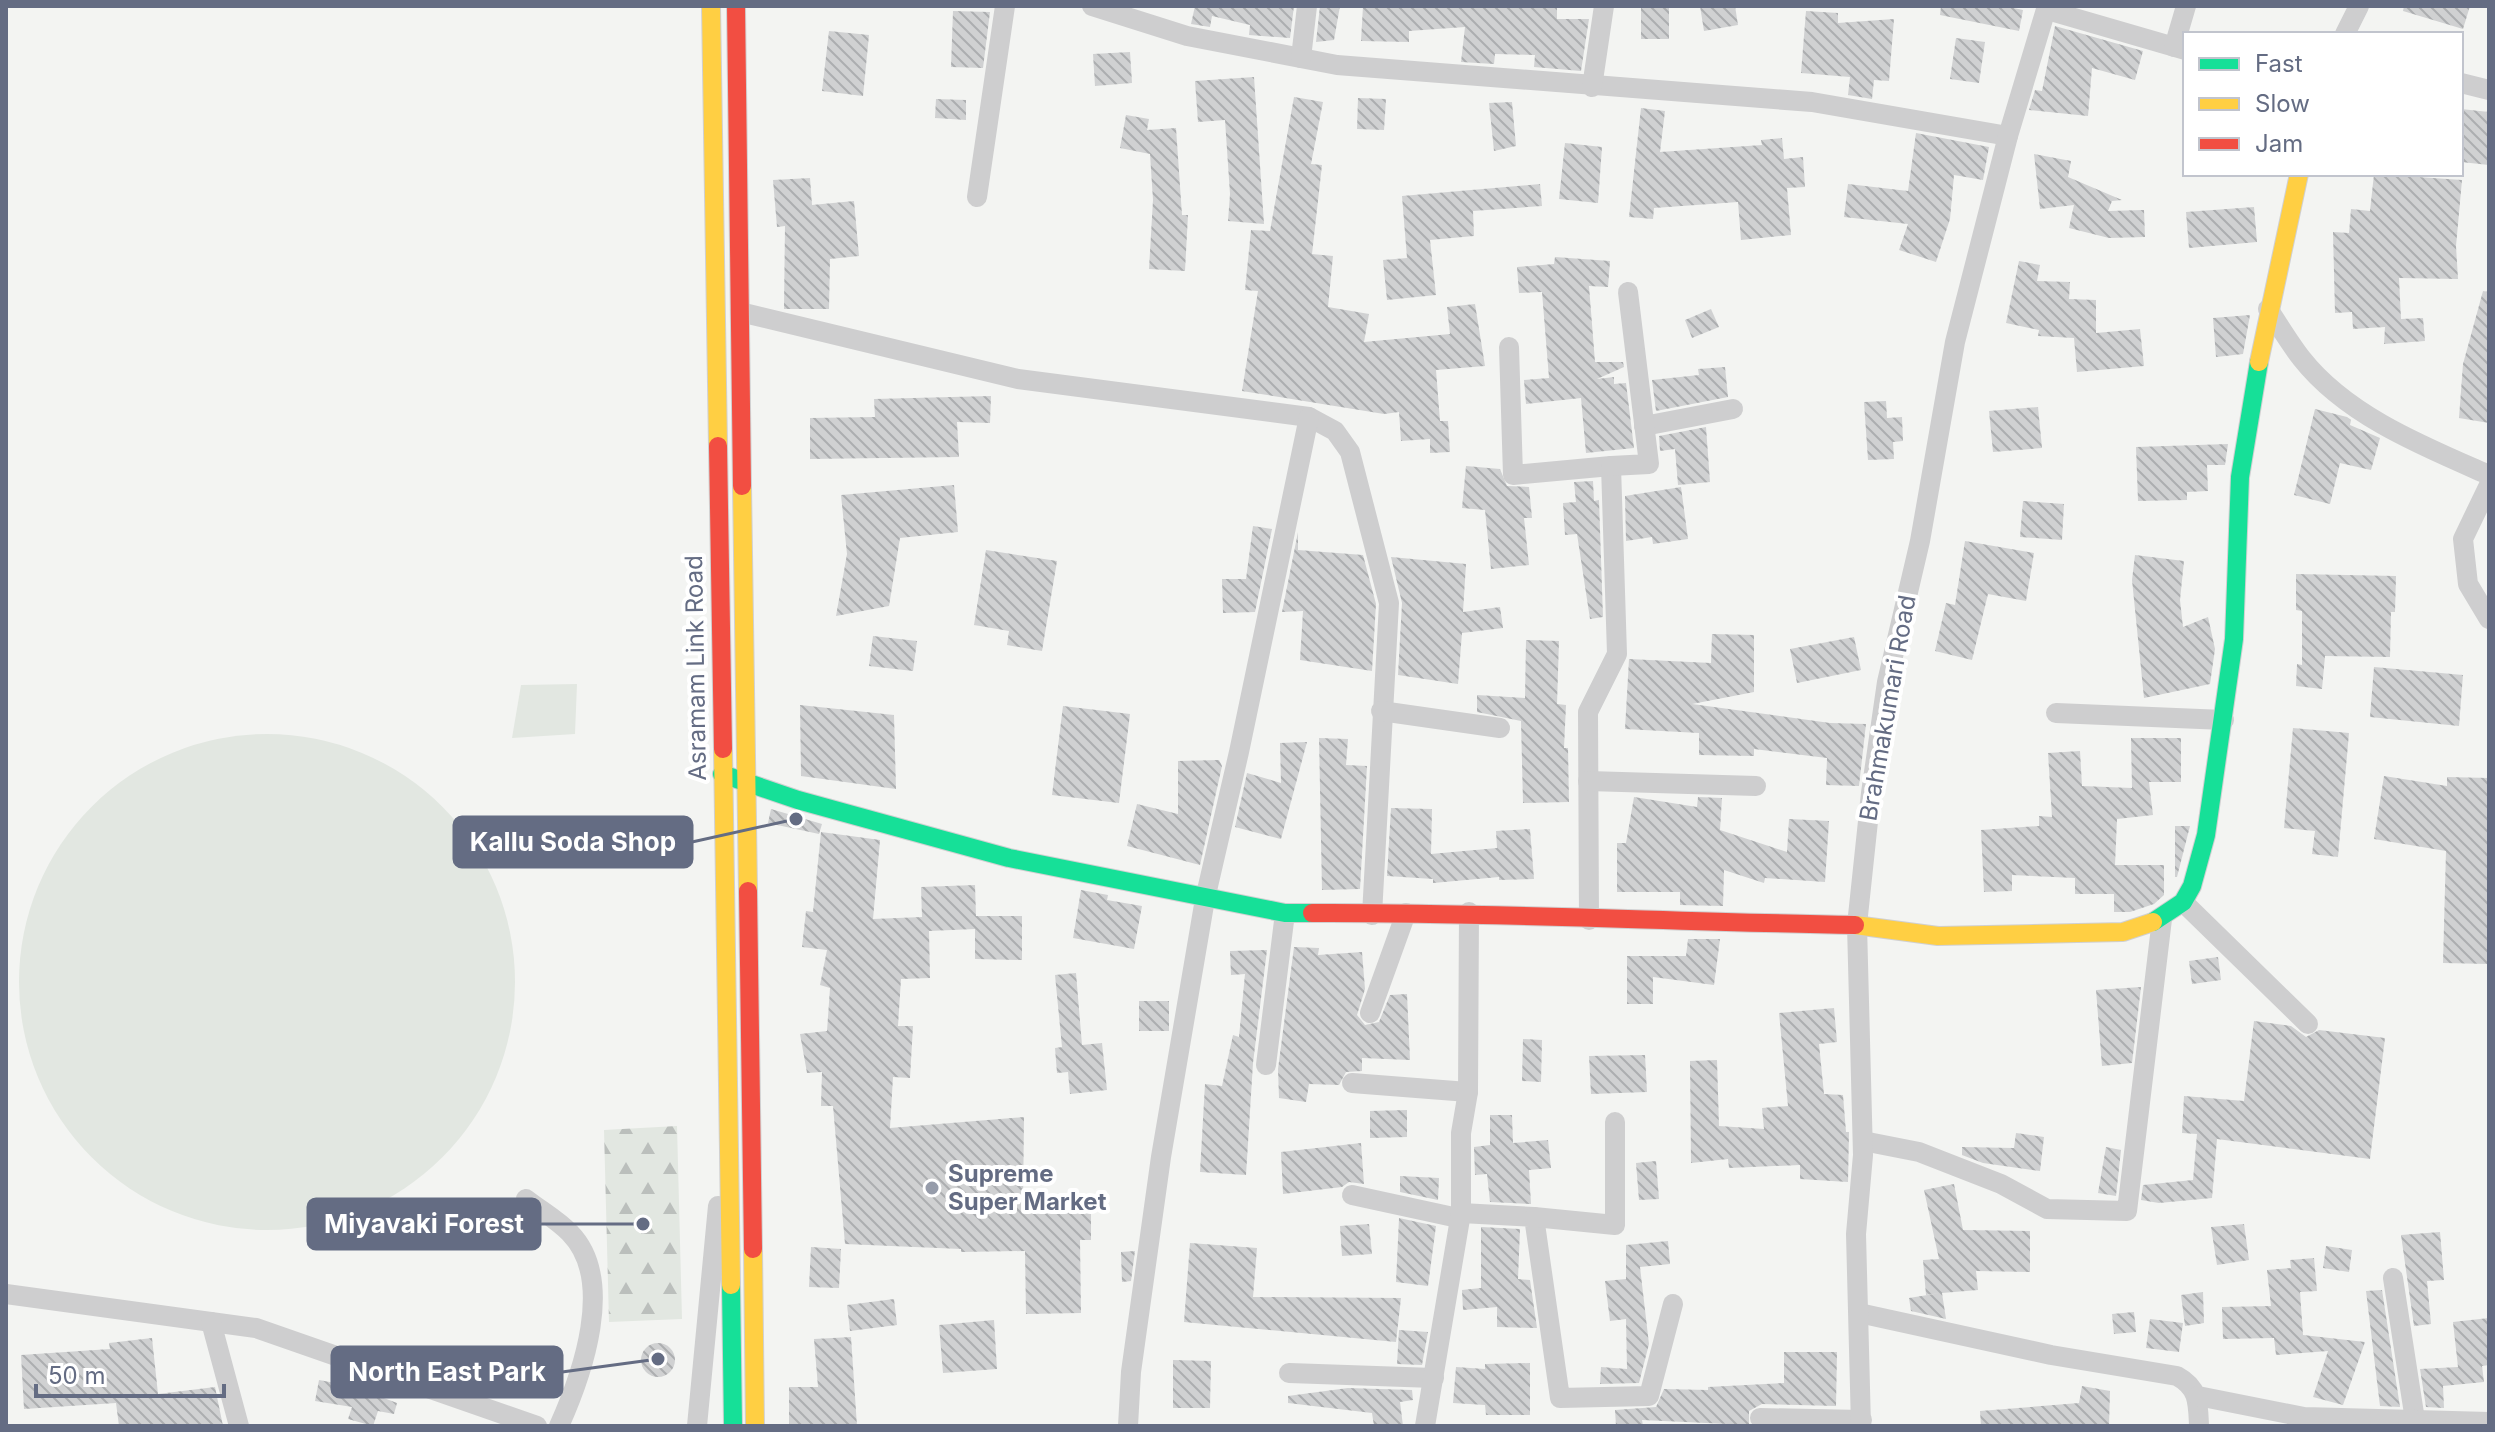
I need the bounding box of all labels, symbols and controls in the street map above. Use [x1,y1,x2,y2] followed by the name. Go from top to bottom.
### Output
[2183,32,2463,176] legend
[2255,49,2303,78] text: Fast
[2255,89,2310,118] text: Slow
[2255,129,2303,158] text: Jam
[679,555,712,781] street label: Asramam Link Road
[1853,593,1922,823] street label: Brahmakumari Road
[454,817,692,867] callout: Kallu Soda Shop
[470,826,676,857] text: Kallu Soda Shop
[948,1159,1107,1216] place label: Supreme Super Market
[923,1179,941,1197] marker: Supreme Super Market
[308,1199,540,1249] callout: Miyavaki Forest
[324,1208,524,1239] text: Miyavaki Forest
[332,1347,562,1397] callout: North East Park
[36,1348,224,1398] scale bar
[348,1356,546,1387] text: North East Park
[48,1361,106,1390] text: 50 m

